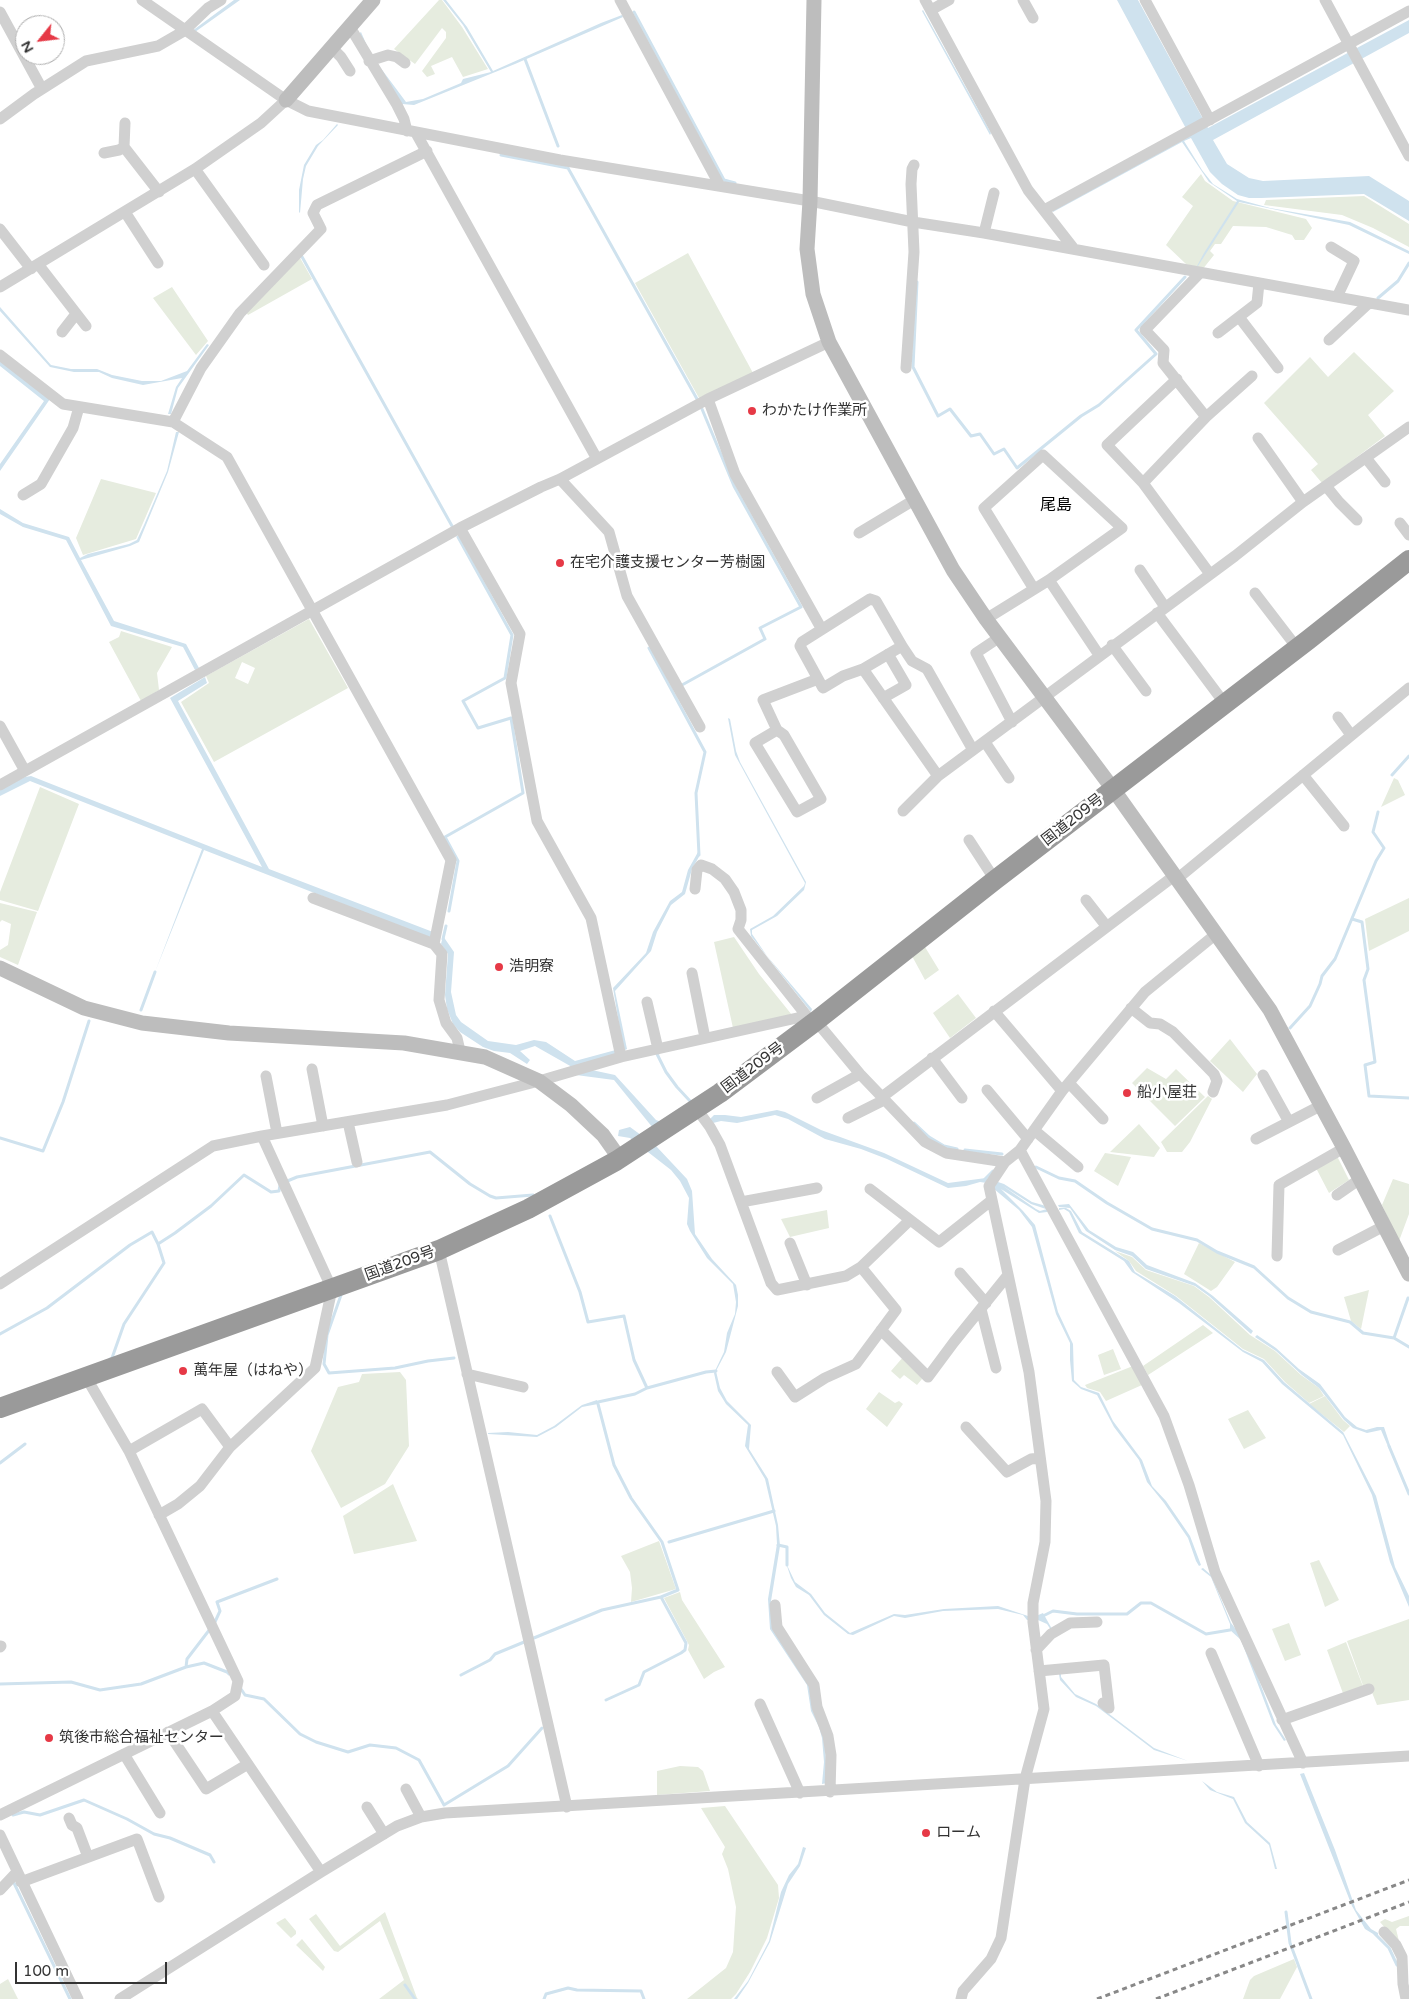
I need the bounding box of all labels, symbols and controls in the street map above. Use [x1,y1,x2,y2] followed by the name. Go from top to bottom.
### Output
[15,15,65,65] north arrow
[17,38,37,56] text: N
[762,402,867,420] place label: わかたけ作業所
[746,405,758,417] marker: わかたけ作業所
[1040,496,1072,516] district label: 尾島
[570,554,765,572] place label: 在宅介護支援センター芳樹園
[554,557,566,569] marker: 在宅介護支援センター芳樹園
[1039,790,1107,850] street label: 国道209号
[509,958,554,976] place label: 浩明寮
[493,961,505,973] marker: 浩明寮
[718,1039,788,1097] street label: 国道209号
[1137,1084,1197,1102] place label: 船小屋荘
[1121,1087,1133,1099] marker: 船小屋荘
[363,1243,437,1285] street label: 国道209号
[193,1362,313,1380] place label: 萬年屋（はねや）
[177,1365,189,1377] marker: 萬年屋（はねや）
[59,1729,224,1747] place label: 筑後市総合福祉センター
[43,1732,55,1744] marker: 筑後市総合福祉センター
[936,1824,981,1842] place label: ローム
[920,1827,932,1839] marker: ローム
[18,1952,170,1984] scale bar
[23,1962,69,1980] text: 100 m

